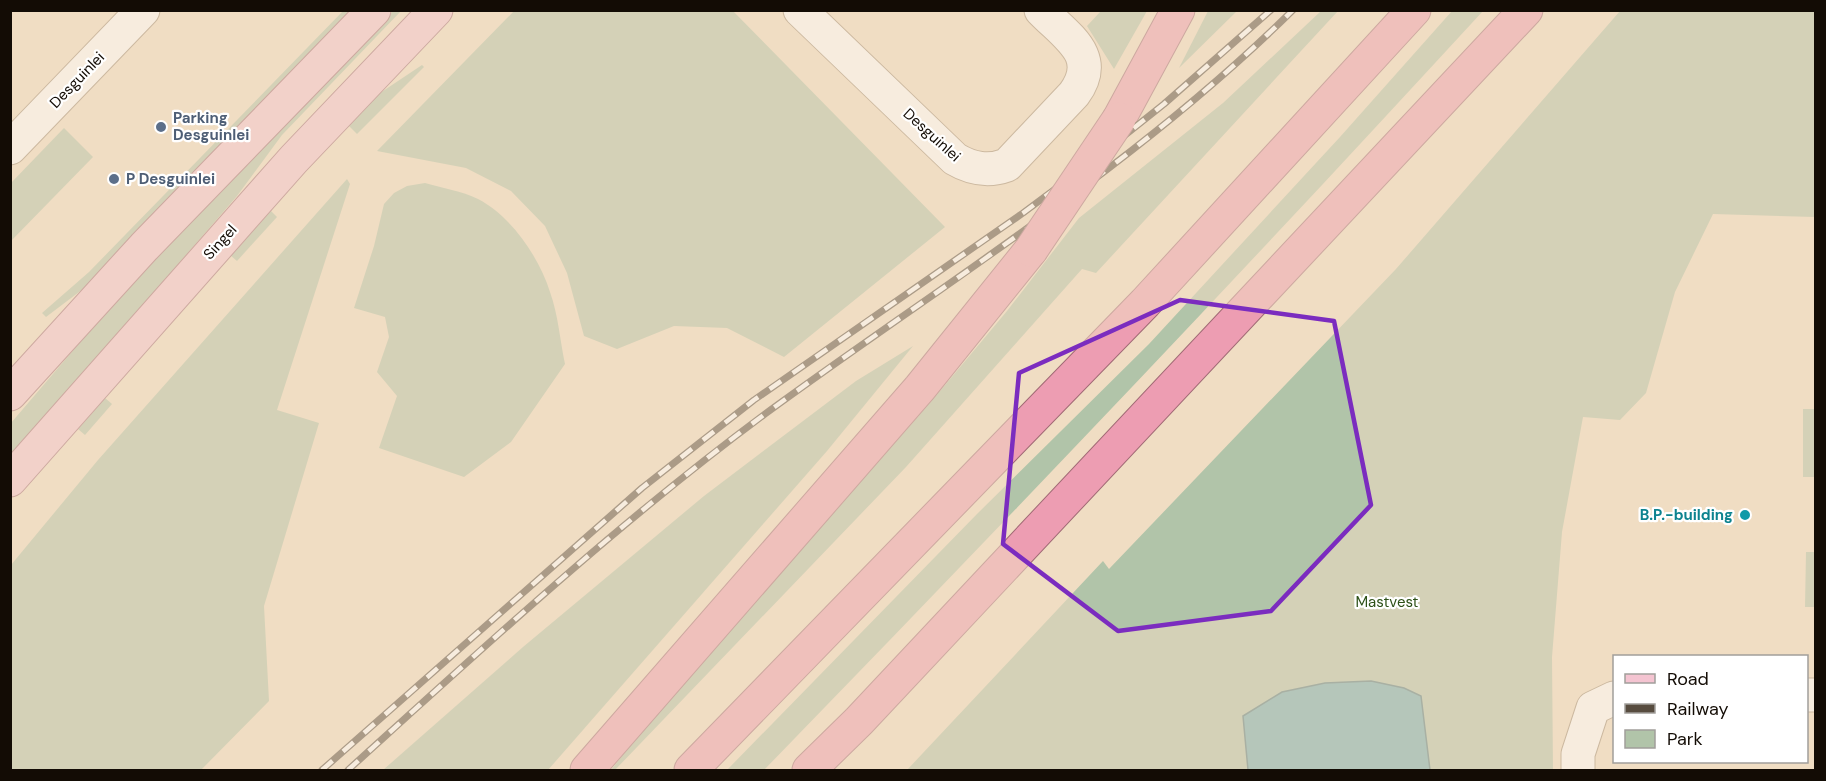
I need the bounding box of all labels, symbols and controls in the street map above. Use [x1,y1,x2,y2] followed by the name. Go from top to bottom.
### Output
[45,48,109,112] street label: Desguinlei
[899,104,965,166] street label: Desguinlei
[173,108,249,145] place label: Parking Desguinlei
[154,120,168,134] marker: Parking Desguinlei
[126,169,215,189] place label: P Desguinlei
[107,172,121,186] marker: P Desguinlei
[199,220,241,264] street label: Singel
[1640,505,1733,525] place label: B.P.-building
[1738,508,1752,522] marker: B.P.-building
[1356,592,1419,612] park label: Mastvest
[1613,655,1808,763] legend
[1667,667,1709,691] text: Road
[1667,697,1729,721] text: Railway
[1667,727,1703,751] text: Park

